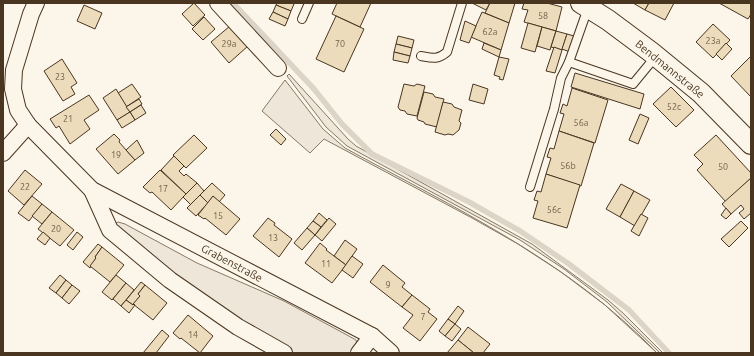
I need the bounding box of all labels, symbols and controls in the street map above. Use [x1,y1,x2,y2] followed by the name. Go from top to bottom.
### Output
[538,11,548,21] house number: 58
[483,27,497,37] house number: 62a
[706,36,720,46] house number: 23a
[633,38,707,100] street label: Bendmannstraße
[222,39,236,49] house number: 29a
[335,39,345,49] house number: 70
[55,72,65,82] house number: 23
[667,102,681,112] house number: 52c
[63,114,73,124] house number: 21
[574,118,588,128] house number: 56a
[111,150,121,160] house number: 19
[560,161,576,171] house number: 56b
[718,162,728,172] house number: 50
[20,182,30,192] house number: 22
[158,184,168,194] house number: 17
[547,205,561,215] house number: 56c
[213,211,223,221] house number: 15
[51,224,61,234] house number: 20
[268,233,278,243] house number: 13
[199,242,265,284] street label: Grabenstraße
[321,259,331,269] house number: 11
[385,280,391,290] house number: 9
[420,312,426,322] house number: 7
[188,330,198,340] house number: 14

